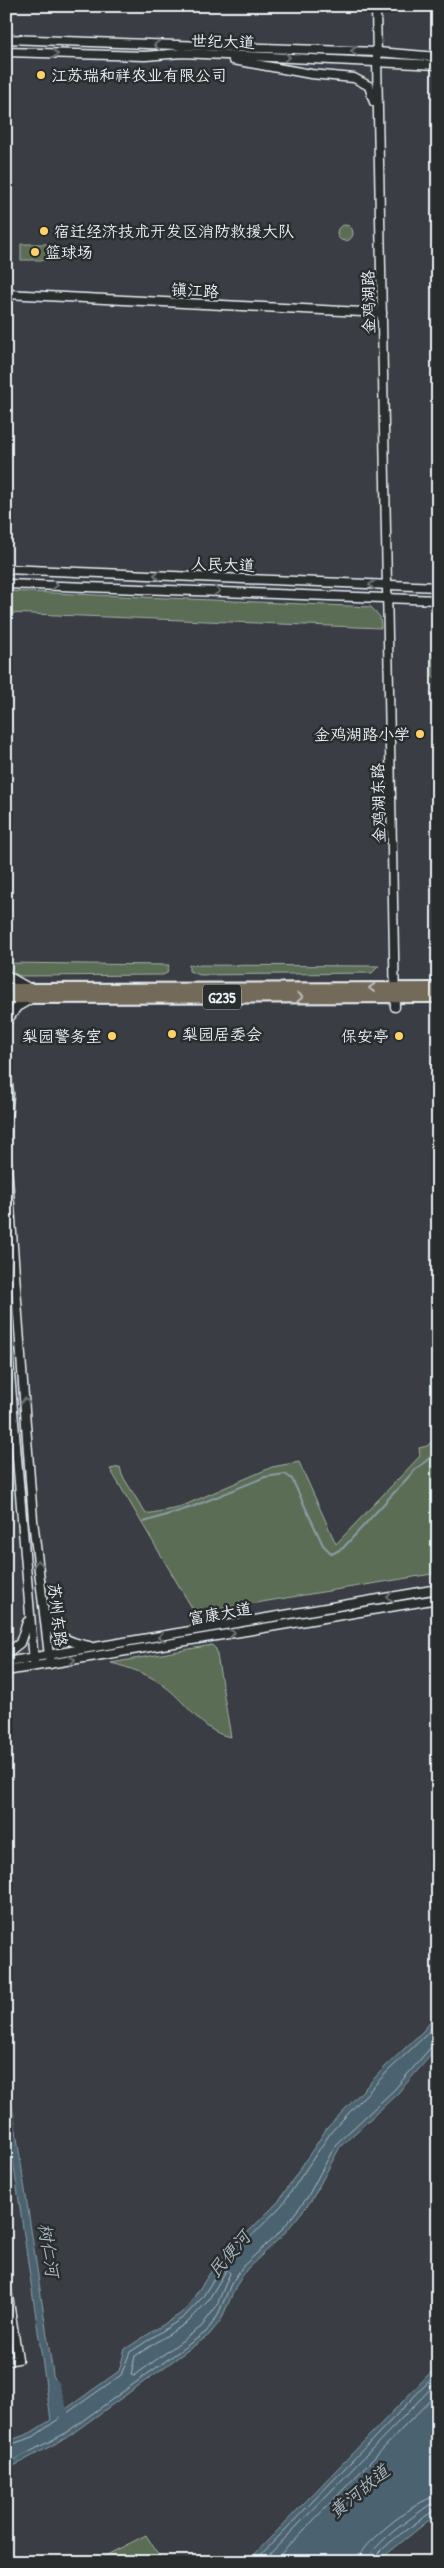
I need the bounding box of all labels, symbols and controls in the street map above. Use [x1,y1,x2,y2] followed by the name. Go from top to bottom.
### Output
[191,29,255,53] street label: 世纪大道
[153,39,161,50] one-way arrow
[350,46,358,56] one-way arrow
[51,48,59,59] one-way arrow
[283,52,291,63] one-way arrow
[51,64,227,86] place label: 江苏瑞和祥农业有限公司
[35,69,47,81] marker: 江苏瑞和祥农业有限公司
[54,220,294,242] place label: 宿迁经济技术开发区消防救援大队
[38,225,50,237] marker: 宿迁经济技术开发区消防救援大队
[45,241,93,263] place label: 篮球场
[29,246,41,258] marker: 篮球场
[356,270,380,334] street label: 金鸡湖路
[170,278,220,302] street label: 镇江路
[191,552,255,576] street label: 人民大道
[153,570,161,581] one-way arrow
[367,579,375,590] one-way arrow
[51,580,59,591] one-way arrow
[214,586,222,597] one-way arrow
[314,723,410,745] place label: 金鸡湖路小学
[414,728,426,740] marker: 金鸡湖路小学
[366,763,390,843] street label: 金鸡湖东路
[367,983,375,993] one-way arrow
[203,984,241,1010] road number: G235
[296,992,304,1002] one-way arrow
[182,1023,262,1045] place label: 梨园居委会
[22,1025,102,1047] place label: 梨园警务室
[341,1025,389,1047] place label: 保安亭
[166,1028,178,1040] marker: 梨园居委会
[106,1030,118,1042] marker: 梨园警务室
[393,1030,405,1042] marker: 保安亭
[19,1397,30,1405] one-way arrow
[33,1559,44,1567] one-way arrow
[43,1582,73,1648] street label: 苏州东路
[385,1592,394,1602] one-way arrow
[187,1597,253,1629] street label: 富康大道
[228,1628,236,1639] one-way arrow
[156,1631,165,1641] one-way arrow
[67,1655,76,1665] one-way arrow
[32,2221,66,2282] water label: 树仁河
[202,2223,258,2283] water label: 民便河
[323,2457,396,2524] water label: 黄河故道

